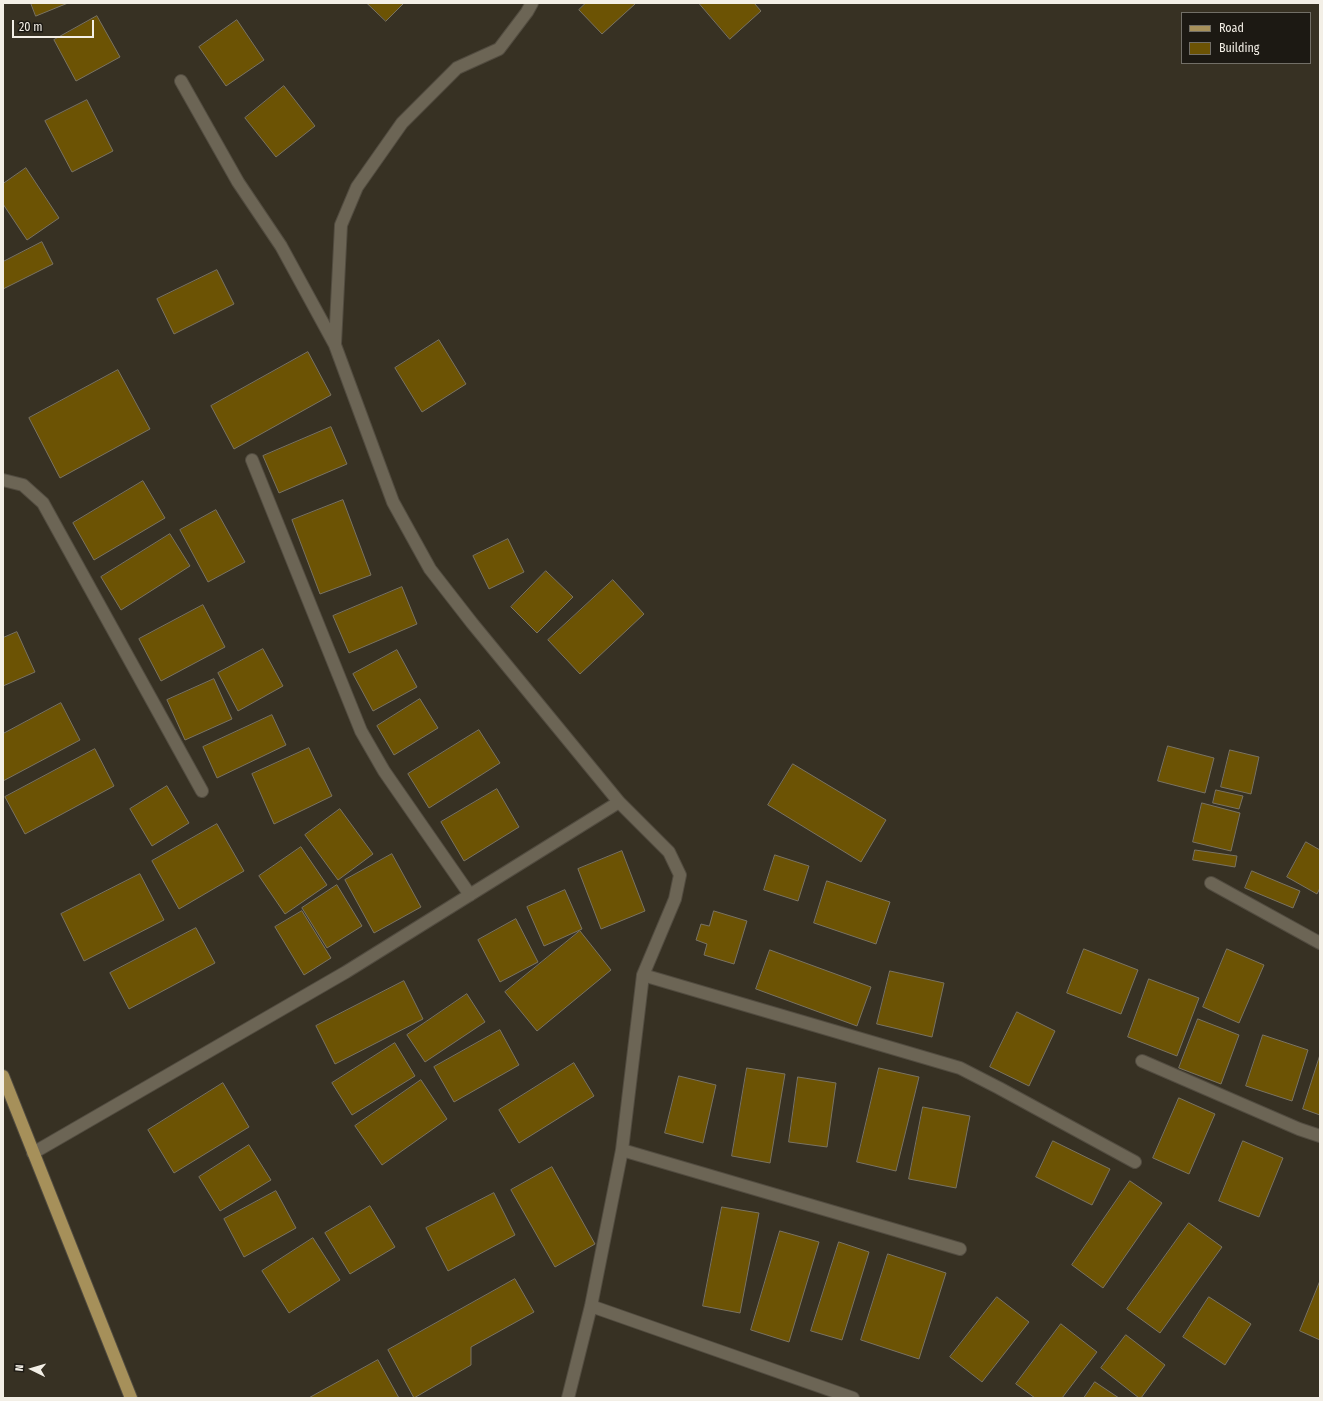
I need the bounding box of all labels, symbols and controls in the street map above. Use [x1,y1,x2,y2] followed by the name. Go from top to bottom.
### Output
[14,12,96,38] scale bar
[1181,12,1311,64] legend
[19,20,43,34] text: 20 m
[1219,21,1244,35] text: Road
[1219,41,1259,55] text: Building
[12,1349,52,1389] north arrow
[13,1364,26,1372] text: N

